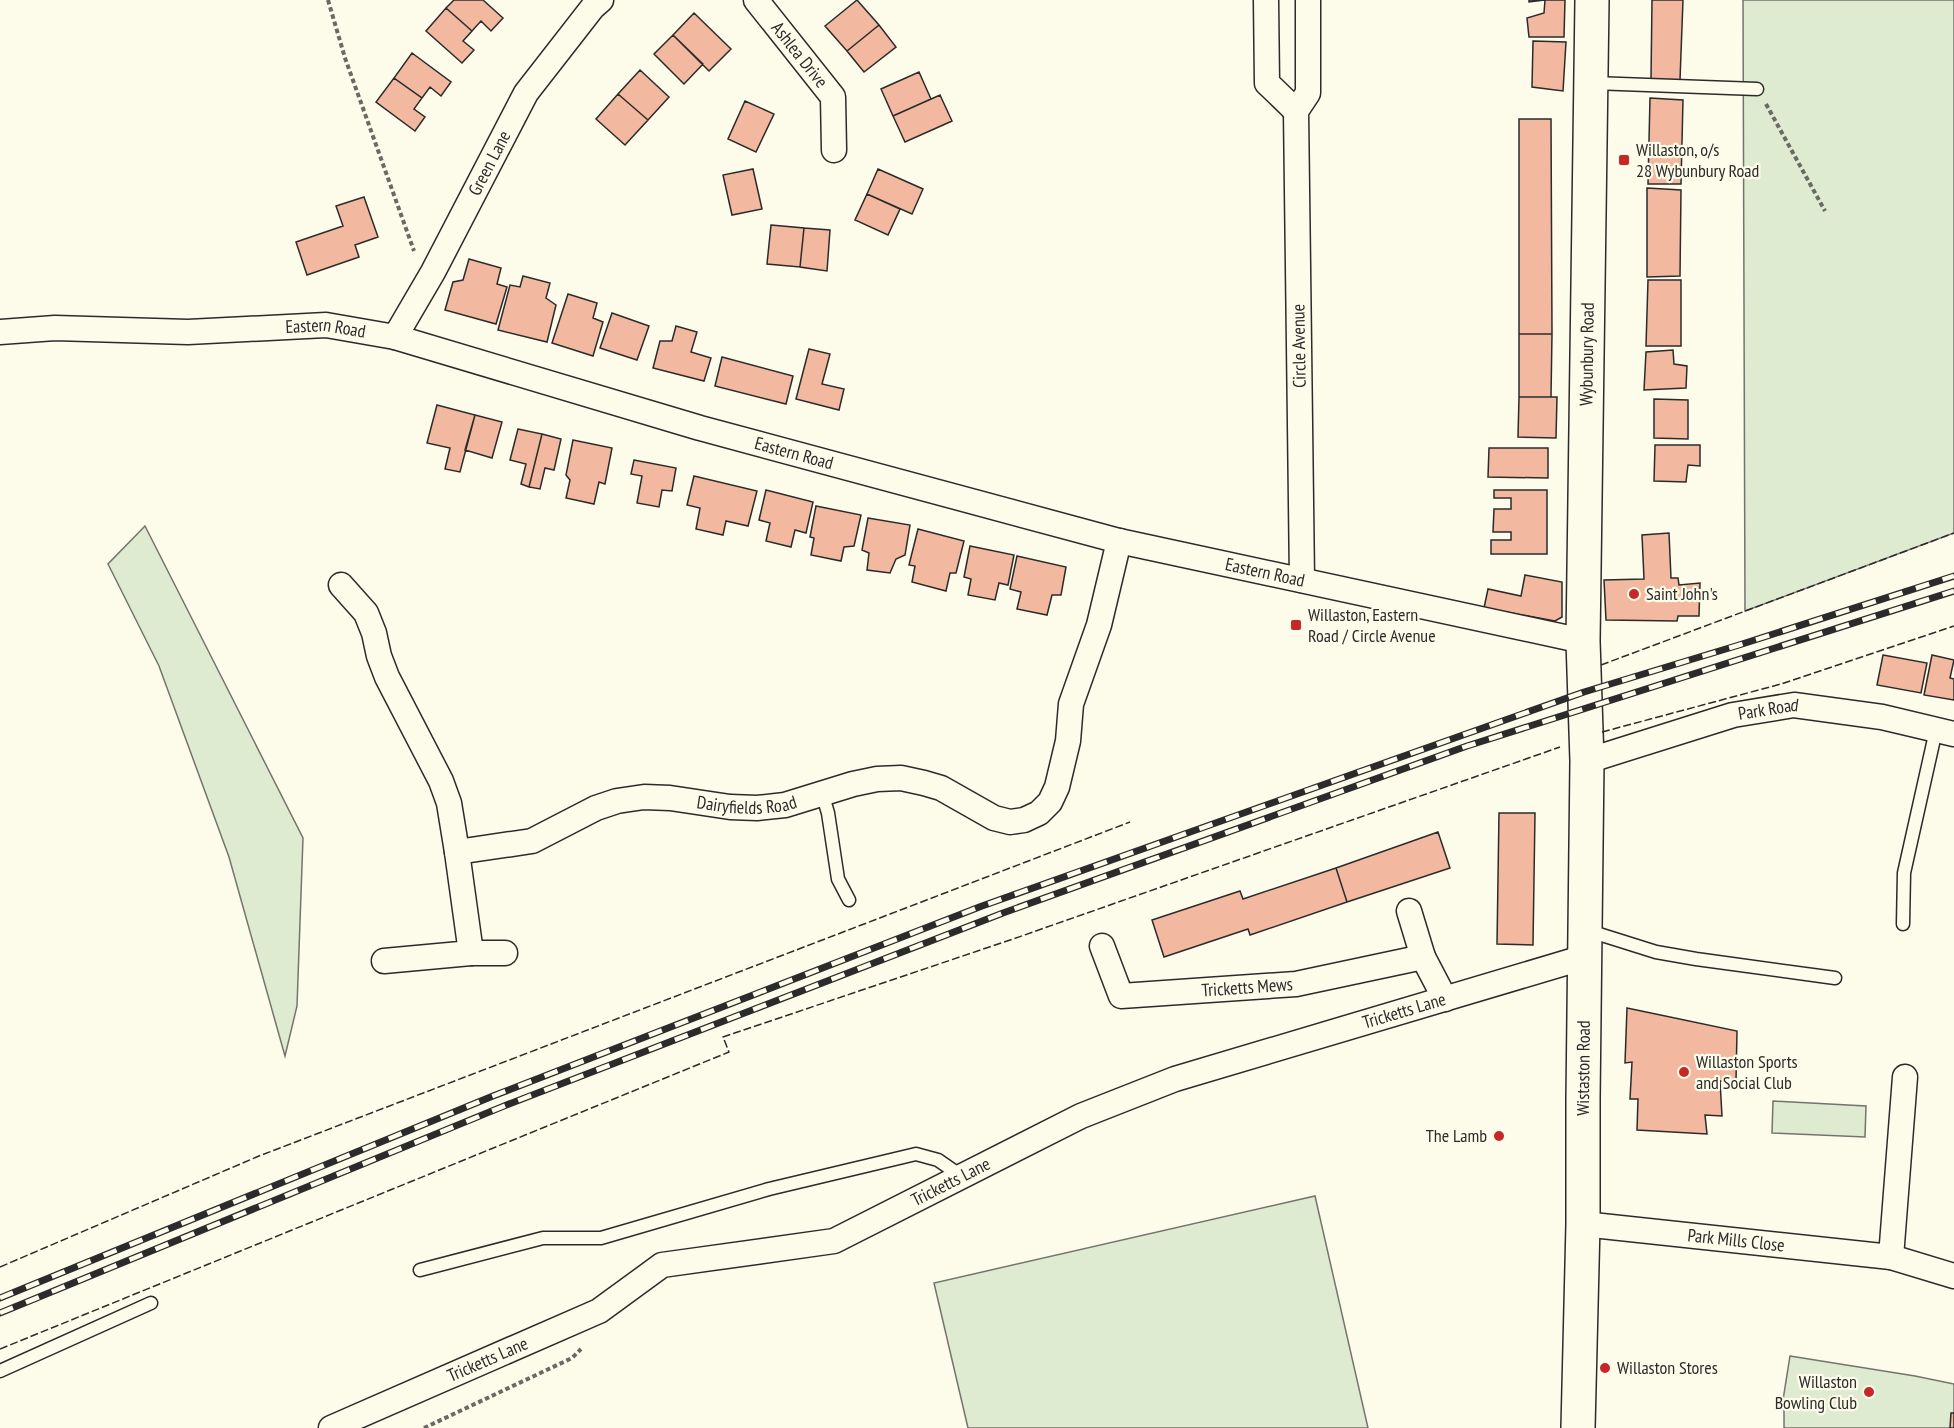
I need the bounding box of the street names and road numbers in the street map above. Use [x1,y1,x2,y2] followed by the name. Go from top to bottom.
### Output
[767,17,833,92] street label: Ashlea Drive
[463,127,515,199] street label: Green Lane
[1574,302,1599,406] street label: Wybunbury Road
[1286,304,1311,388] street label: Circle Avenue
[285,313,367,343] street label: Eastern Road
[752,431,836,474] street label: Eastern Road
[1223,552,1307,592] street label: Eastern Road
[1736,693,1800,725] street label: Park Road
[695,790,799,819] street label: Dairyfields Road
[1201,972,1294,1001] street label: Tricketts Mews
[1360,987,1448,1034] street label: Tricketts Lane
[1571,1020,1595,1116] street label: Wistaston Road
[907,1152,994,1211] street label: Tricketts Lane
[1686,1223,1786,1257] street label: Park Mills Close
[444,1331,531,1387] street label: Tricketts Lane

